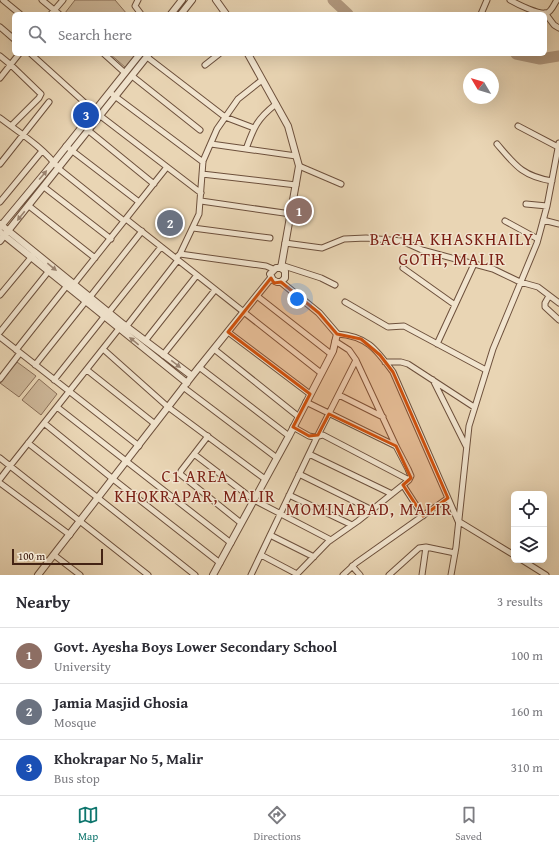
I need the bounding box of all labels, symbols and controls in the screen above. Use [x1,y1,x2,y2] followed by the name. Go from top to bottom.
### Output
[12,12,547,56] search box
[26,23,48,45] icon: search
[58,24,132,45] text: Search here
[463,68,499,104] north arrow
[73,100,99,130] pin: 3
[39,170,47,181] one-way arrow
[286,196,312,226] pin: 1
[157,208,183,238] pin: 2
[16,211,25,221] one-way arrow
[370,226,534,271] district label: BACHA KHASKHAILY GOTH, MALIR
[46,262,57,271] one-way arrow
[287,289,307,309] your location
[129,337,140,345] one-way arrow
[171,360,181,368] one-way arrow
[114,463,276,508] district label: C1 AREA KHOKRAPAR, MALIR
[511,491,547,563] map controls
[511,491,547,527] button: locate
[286,496,452,521] district label: MOMINABAD, MALIR
[511,527,547,563] button: layers
[12,547,103,566] scale bar
[18,548,45,564] text: 100 m
[16,589,70,614] text: Nearby
[497,592,543,611] text: 3 results
[54,636,337,657] text: Govt. Ayesha Boys Lower Secondary School
[26,646,32,665] text: 1
[511,646,543,665] text: 100 m
[54,657,111,676] text: University
[54,692,188,713] text: Jamia Masjid Ghosia
[26,702,32,721] text: 2
[511,702,543,721] text: 160 m
[54,713,96,732] text: Mosque
[54,748,203,769] text: Khokrapar No 5, Malir
[26,758,32,777] text: 3
[511,758,543,777] text: 310 m
[54,769,100,788] text: Bus stop
[77,804,99,844] tab: Map
[254,804,301,844] tab: Directions
[455,804,482,844] tab: Saved

